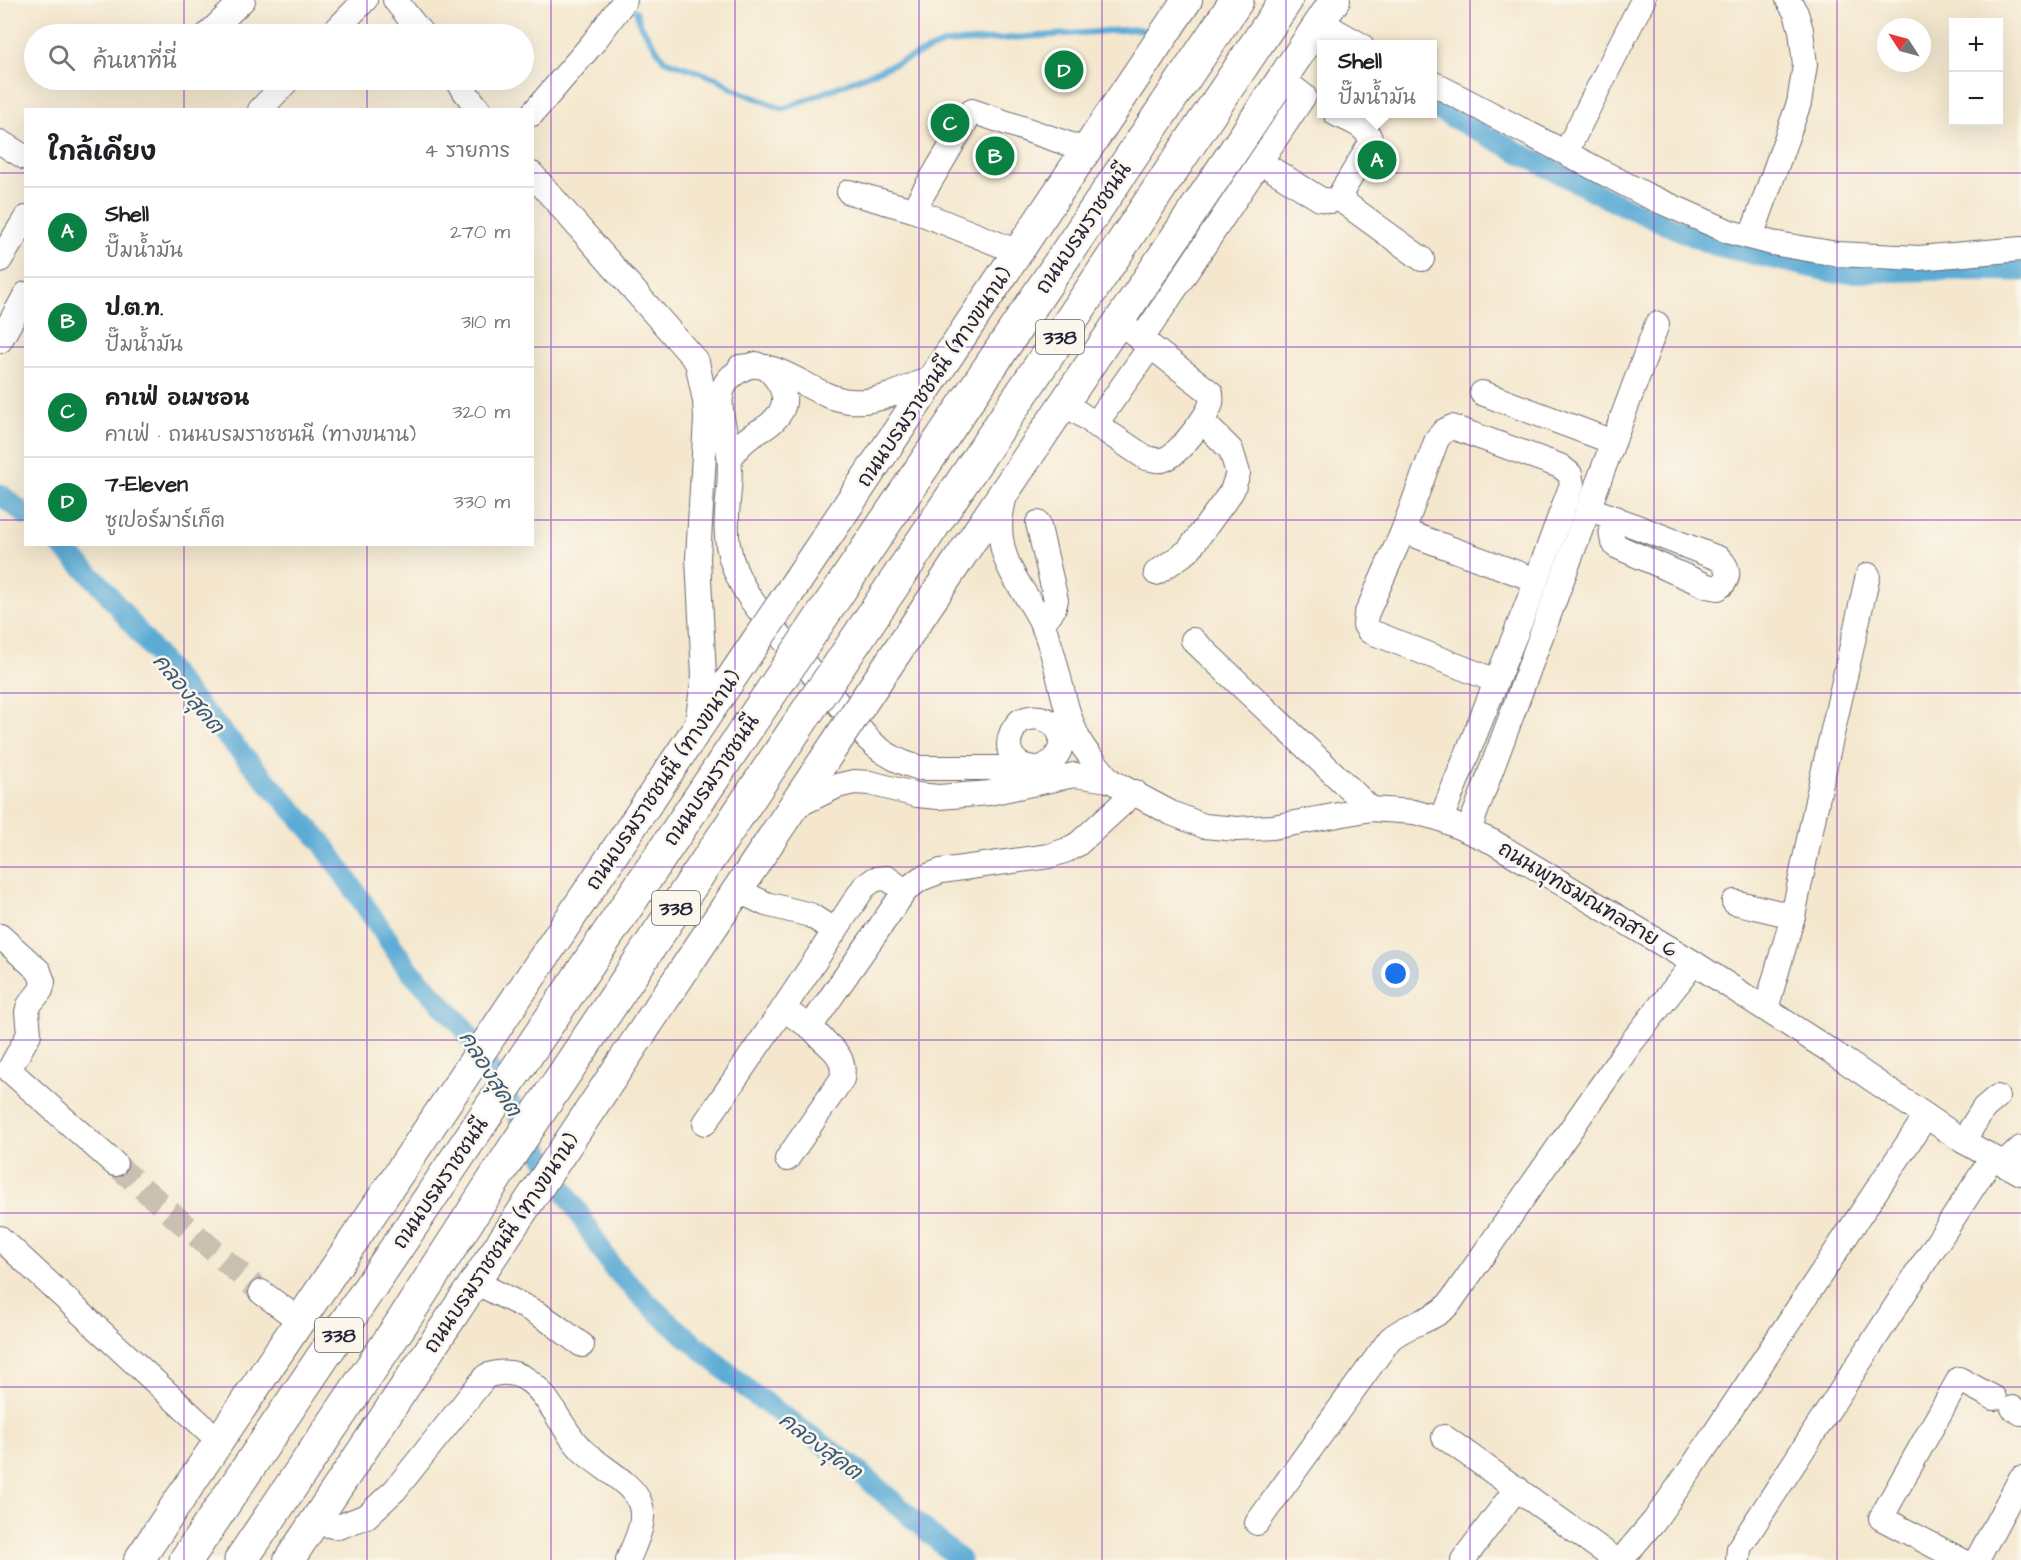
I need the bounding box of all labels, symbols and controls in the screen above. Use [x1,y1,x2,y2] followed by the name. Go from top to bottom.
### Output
[1877,18,1931,72] north arrow
[1949,18,2003,126] map controls
[1949,18,2003,72] button: +
[24,24,534,90] search box
[1317,40,1437,118] popup
[45,41,78,74] icon: search
[93,46,177,77] text: ค้นหาที่นี่
[1338,46,1382,77] text: Shell
[1044,48,1084,92] pin: D
[1949,72,2003,126] button: −
[1338,84,1416,112] text: ปั๊มน้ำมัน
[930,100,970,146] pin: C
[48,134,156,170] text: ใกล้เคียง
[976,134,1014,178] pin: B
[424,137,510,165] text: 4 รายการ
[1358,138,1396,182] pin: A
[1029,157,1138,300] street label: ถนนบรมราชชนนี
[105,199,149,230] text: Shell
[61,218,74,246] text: A
[450,218,510,246] text: 270 m
[105,237,183,265] text: ปั๊มน้ำมัน
[850,261,1019,493] street label: ถนนบรมราชชนนี (ทางขนาน)
[105,293,163,324] text: ป.ต.ท.
[60,308,75,336] text: B
[461,308,510,336] text: 310 m
[1036,320,1084,354] road number: 338
[105,331,183,359] text: ปั๊มน้ำมัน
[105,383,250,414] text: คาเฟ่ อเมซอน
[60,398,75,426] text: C
[452,398,510,426] text: 320 m
[105,421,416,449] text: คาเฟ่ · ถนนบรมราชชนนี (ทางขนาน)
[105,469,188,500] text: 7-Eleven
[61,488,74,516] text: D
[453,488,510,516] text: 330 m
[105,507,225,535] text: ซูเปอร์มาร์เก็ต
[145,647,232,742] water label: คลองสุคต
[580,665,746,895] street label: ถนนบรมราชชนนี (ทางขนาน)
[658,709,764,851] street label: ถนนบรมราชชนนี
[1492,834,1683,965] street label: ถนนพุทธมณฑลสาย 6
[652,891,700,925] road number: 338
[1381,959,1410,988] your location
[451,1025,529,1124] water label: คลองสุคต
[386,1112,495,1255] street label: ถนนบรมราชชนนี
[417,1127,586,1359] street label: ถนนบรมราชชนนี (ทางขนาน)
[315,1318,363,1352] road number: 338
[772,1405,869,1488] water label: คลองสุคต

